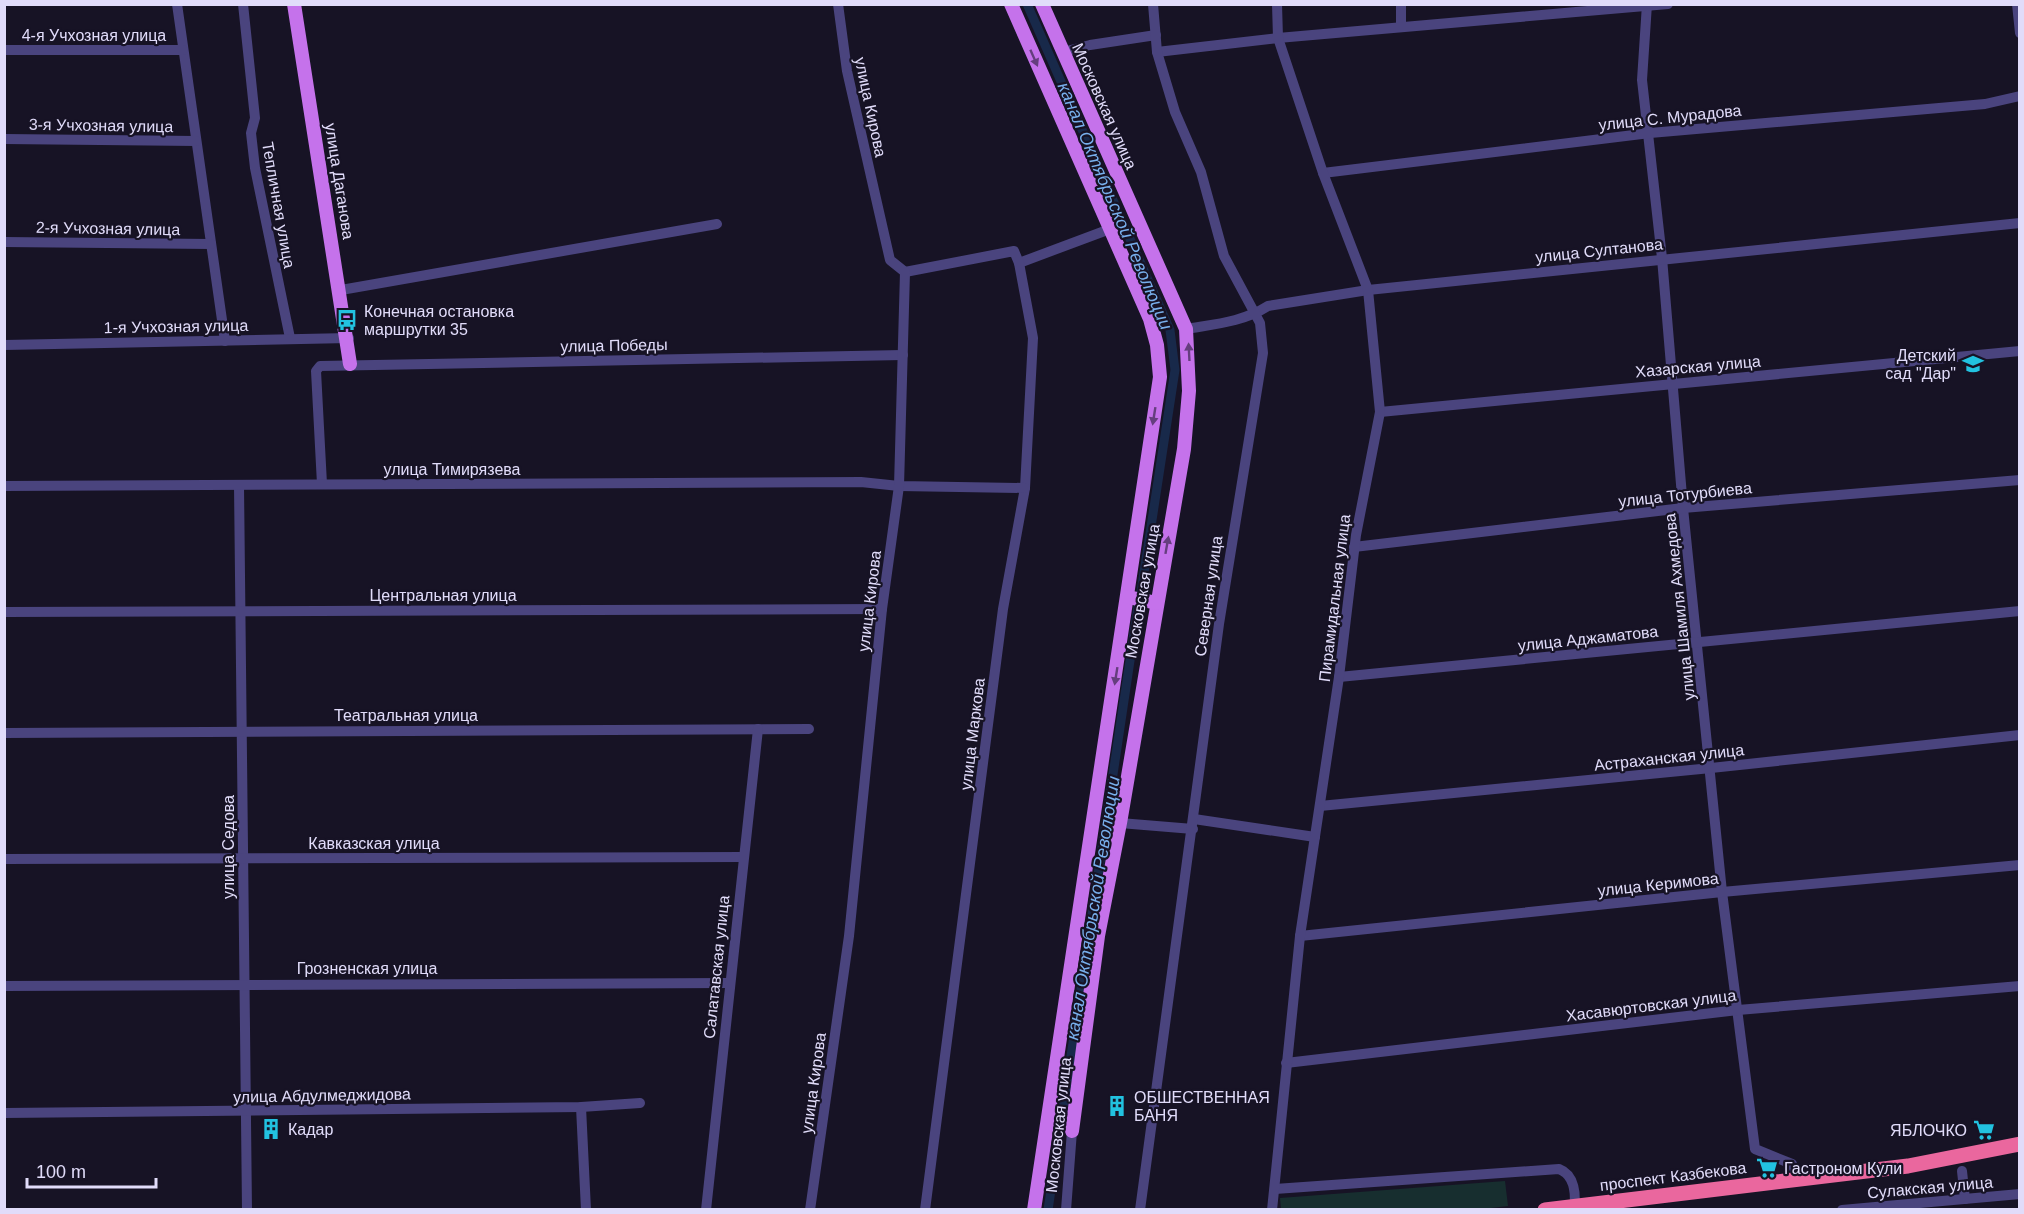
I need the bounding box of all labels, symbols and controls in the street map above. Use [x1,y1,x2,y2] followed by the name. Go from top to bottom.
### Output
[22,27,166,44] street label: 4-я Учхозная улица
[1069,41,1140,172] street label: Московская улица
[1030,49,1040,67] one-way arrow
[852,56,889,159] street label: улица Кирова
[1054,79,1176,333] water label: канал Октябрьской Революции
[1598,102,1742,133] street label: улица С. Мурадова
[29,116,173,135] street label: 3-я Учхозная улица
[322,122,357,241] street label: улица Даганова
[259,141,298,270] street label: Тепличная улица
[36,219,180,238] street label: 2-я Учхозная улица
[1535,235,1664,266] street label: улица Султанова
[364,303,514,338] place label: Конечная остановка маршрутки 35
[335,308,359,332] bus stop icon: Конечная остановка маршрутки 35
[104,317,249,336] street label: 1-я Учхозная улица
[560,336,668,355] street label: улица Победы
[1185,342,1194,361] one-way arrow
[1885,347,1956,382] place label: Детский сад "Дар"
[1961,352,1985,376] school or university icon: Детский сад "Дар"
[1635,353,1762,380] street label: Хазарская улица
[1150,406,1159,425] one-way arrow
[383,461,521,478] street label: улица Тимирязева
[1618,479,1753,510] street label: улица Тотурбиева
[1661,512,1698,701] street label: улица Шамиля Ахмедова
[1316,513,1353,683] street label: Пирамидальная улица
[1122,522,1163,660] street label: Московская улица
[1192,535,1225,657] street label: Северная улица
[1163,536,1172,555] one-way arrow
[855,549,884,653] street label: улица Кирова
[369,587,517,604] street label: Центральная улица
[1517,623,1659,654] street label: улица Аджаматова
[1111,667,1120,686] one-way arrow
[957,677,988,791] street label: улица Маркова
[334,707,478,724] street label: Театральная улица
[1593,741,1745,774] street label: Астраханская улица
[1062,775,1124,1041] water label: канал Октябрьской Революции
[220,795,237,899] street label: улица Седова
[308,835,440,852] street label: Кавказская улица
[1597,870,1720,899] street label: улица Керимова
[701,894,732,1040] street label: Салатавская улица
[297,960,437,977] street label: Грозненская улица
[1565,987,1737,1024] street label: Хасавюртовская улица
[798,1031,829,1135] street label: улица Кирова
[1043,1056,1074,1194] street label: Московская улица
[233,1085,411,1106] street label: улица Абдулмеджидова
[1134,1089,1270,1124] place label: ОБШЕСТВЕННАЯ БАНЯ
[1105,1094,1129,1118] building icon: ОБШЕСТВЕННАЯ БАНЯ
[259,1117,283,1141] building icon: Кадар
[1972,1118,1996,1142] supermarket icon: ЯБЛОЧКО
[288,1121,333,1138] place label: Кадар
[1890,1122,1967,1139] place label: ЯБЛОЧКО
[27,1151,156,1189] scale bar
[1755,1156,1779,1180] supermarket icon: Гастроном Кули
[1599,1159,1747,1194] street label: проспект Казбекова
[1784,1160,1902,1177] place label: Гастроном Кули
[36,1162,86,1182] text: 100 m
[1867,1174,1994,1201] street label: Сулакская улица

